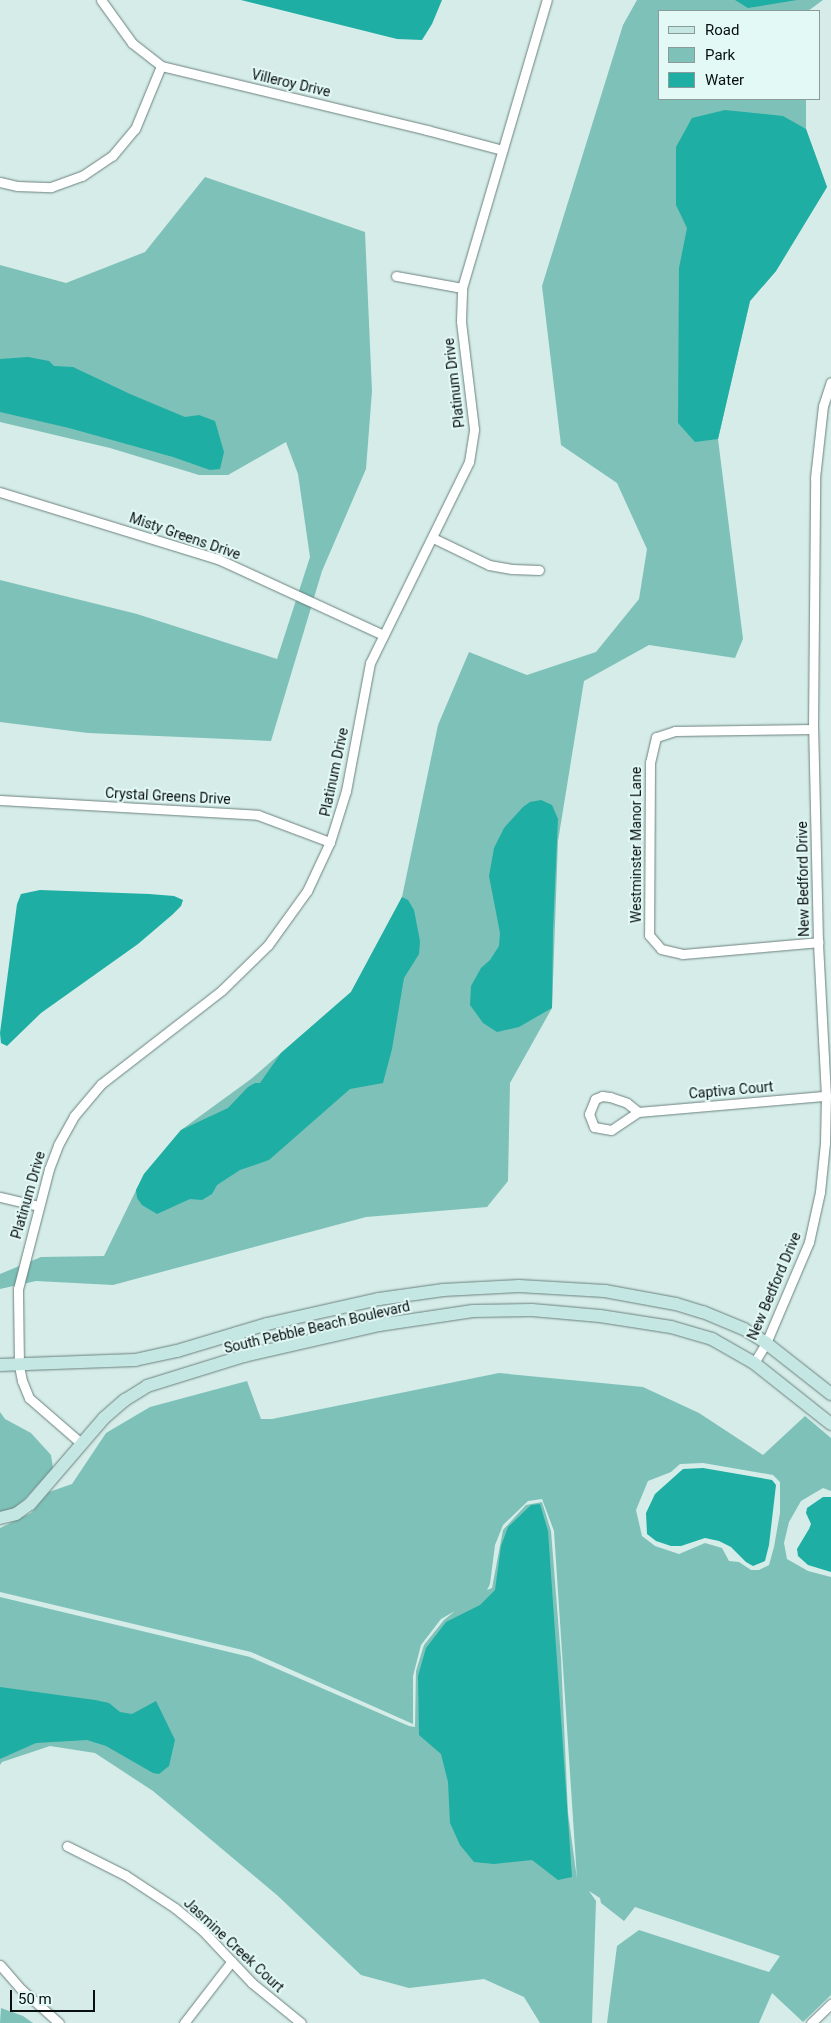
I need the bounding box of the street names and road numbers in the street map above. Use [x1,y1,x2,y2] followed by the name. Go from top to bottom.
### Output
[250,66,332,100] street label: Villeroy Drive
[440,337,468,429] street label: Platinum Drive
[127,509,243,563] street label: Misty Greens Drive
[316,726,352,818] street label: Platinum Drive
[628,767,644,923] street label: Westminster Manor Lane
[105,784,231,808] street label: Crystal Greens Drive
[794,821,812,937] street label: New Bedford Drive
[688,1078,774,1102] street label: Captiva Court
[7,1149,49,1241] street label: Platinum Drive
[744,1229,804,1343] street label: New Bedford Drive
[222,1297,412,1357] street label: South Pebble Beach Boulevard
[181,1894,287,1996] street label: Jasmine Creek Court

